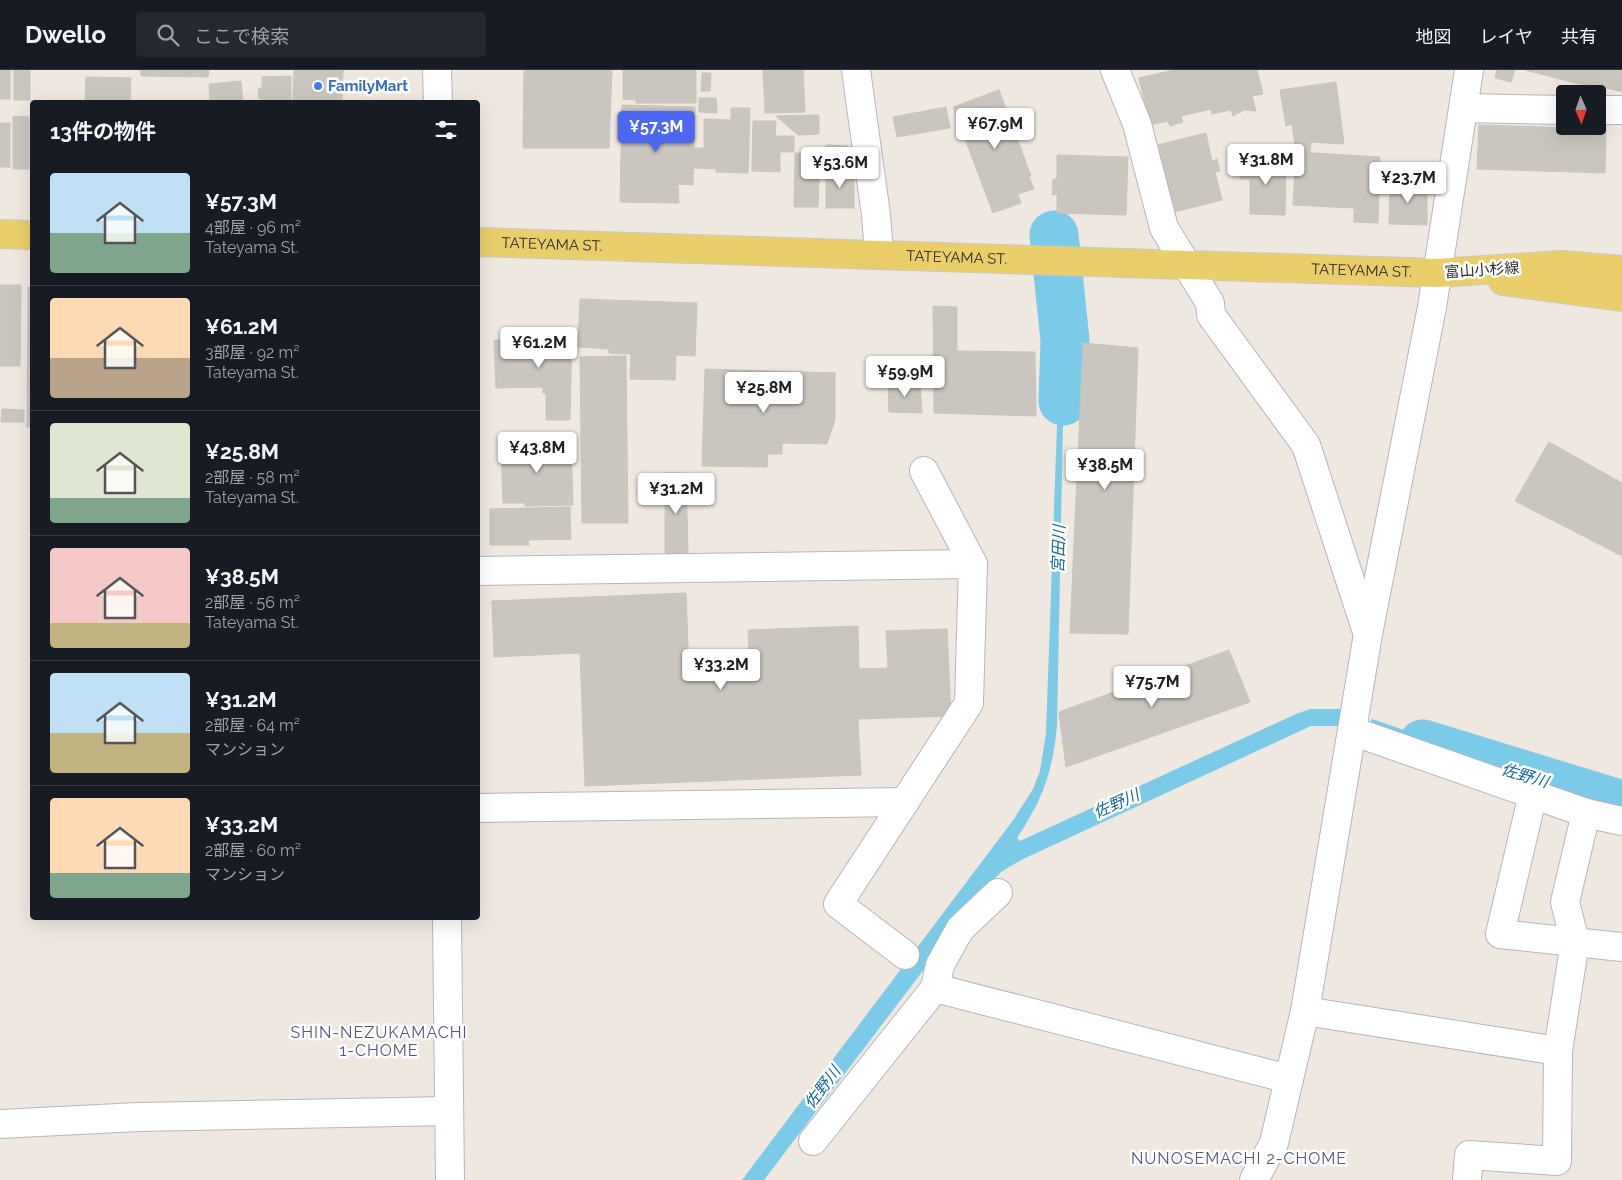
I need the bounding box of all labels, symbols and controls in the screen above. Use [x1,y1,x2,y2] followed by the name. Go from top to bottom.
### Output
[136,12,486,57] search box
[25,20,106,49] text: Dwello
[154,21,182,49] icon: search
[194,25,289,47] text: ここで検索
[1416,26,1452,47] text: 地図
[1480,26,1533,47] text: レイヤ
[1561,26,1597,47] text: 共有
[328,77,408,95] place label: FamilyMart
[312,80,324,92] marker: FamilyMart
[1556,85,1606,135] north arrow
[1556,85,1606,135] map controls
[954,108,1036,150] pin: ¥67.9M
[615,111,697,153] pin: ¥57.3M
[967,114,1023,133] text: ¥67.9M
[432,116,460,144] icon: filters
[629,117,683,136] text: ¥57.3M
[50,119,156,144] text: 13件の物件
[1225,144,1307,186] pin: ¥31.8M
[799,146,881,189] pin: ¥53.6M
[1238,150,1294,169] text: ¥31.8M
[812,153,868,172] text: ¥53.6M
[1367,162,1449,204] pin: ¥23.7M
[1380,168,1436,187] text: ¥23.7M
[205,189,277,214] text: ¥57.3M
[90,193,150,253] icon: home
[205,218,301,237] text: 4部屋 · 96 m²
[501,234,603,255] street label: TATEYAMA ST.
[205,238,299,257] text: Tateyama St.
[906,247,1008,268] street label: TATEYAMA ST.
[1444,258,1520,282] street label: 富山小杉線
[1311,260,1412,281] street label: TATEYAMA ST.
[205,314,278,339] text: ¥61.2M
[90,318,150,378] icon: home
[498,326,580,369] pin: ¥61.2M
[511,333,567,352] text: ¥61.2M
[205,343,299,362] text: 3部屋 · 92 m²
[864,356,946,398] pin: ¥59.9M
[877,362,933,381] text: ¥59.9M
[205,363,299,382] text: Tateyama St.
[723,372,805,414] pin: ¥25.8M
[736,378,792,397] text: ¥25.8M
[496,432,578,474] pin: ¥43.8M
[509,438,565,457] text: ¥43.8M
[205,439,279,464] text: ¥25.8M
[90,443,150,503] icon: home
[1064,448,1146,491] pin: ¥38.5M
[1077,455,1133,474] text: ¥38.5M
[205,468,300,487] text: 2部屋 · 58 m²
[635,472,717,515] pin: ¥31.2M
[649,479,703,498] text: ¥31.2M
[205,488,299,507] text: Tateyama St.
[1048,523,1069,573] water label: 宮田川
[205,564,279,589] text: ¥38.5M
[90,568,150,628] icon: home
[205,593,300,612] text: 2部屋 · 56 m²
[205,613,299,632] text: Tateyama St.
[680,648,762,691] pin: ¥33.2M
[693,655,749,674] text: ¥33.2M
[1111,666,1193,708] pin: ¥75.7M
[1124,672,1180,691] text: ¥75.7M
[205,687,277,712] text: ¥31.2M
[90,693,150,753] icon: home
[205,716,300,735] text: 2部屋 · 64 m²
[205,740,285,759] text: マンション
[1499,759,1552,792] water label: 佐野川
[1090,784,1144,822] water label: 佐野川
[205,812,278,837] text: ¥33.2M
[90,818,150,878] icon: home
[205,841,301,860] text: 2部屋 · 60 m²
[205,865,285,884] text: マンション
[290,1023,468,1060] district label: SHIN-NEZUKAMACHI 1-CHOME
[800,1061,846,1112] water label: 佐野川
[1131,1149,1347,1168] district label: NUNOSEMACHI 2-CHOME

